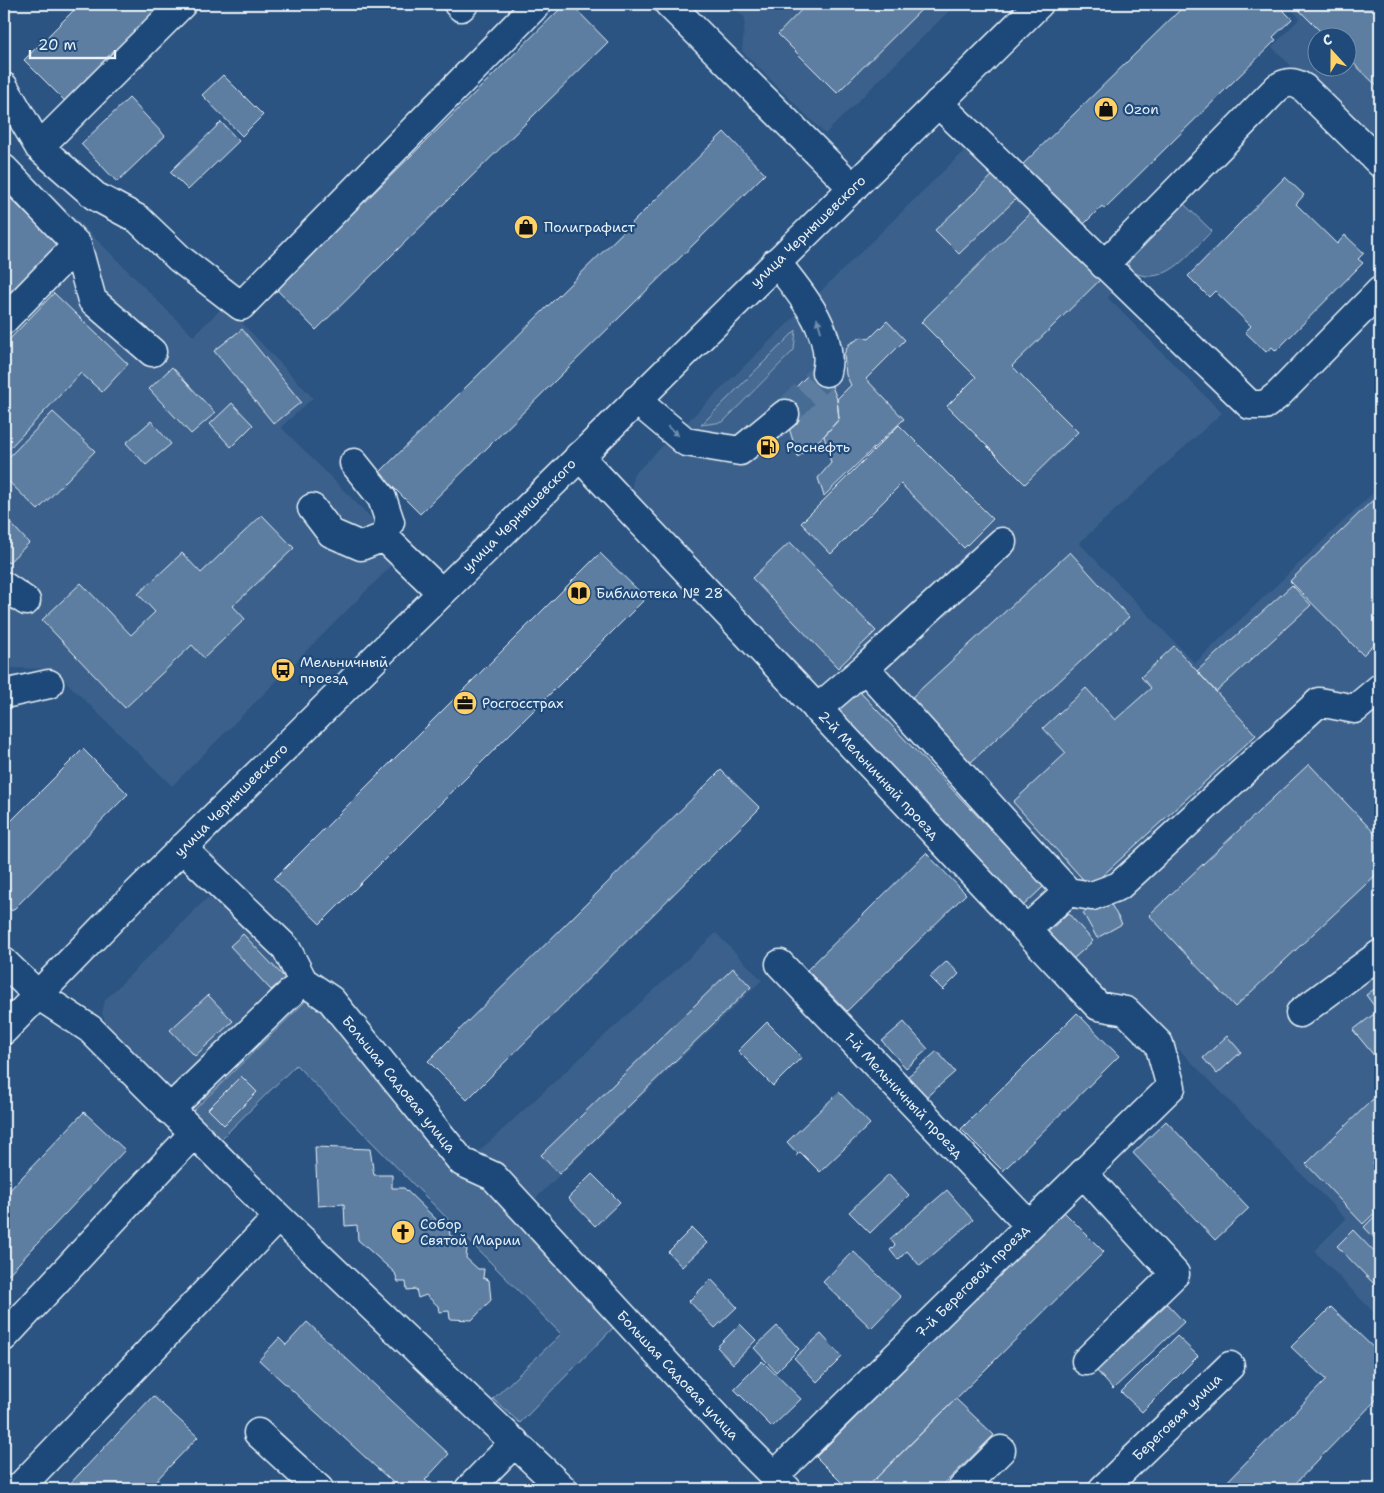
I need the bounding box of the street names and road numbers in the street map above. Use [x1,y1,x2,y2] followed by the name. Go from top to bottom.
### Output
[747,171,869,291] street label: улица Чернышевского
[458,454,580,576] street label: улица Чернышевского
[815,707,943,843] street label: 2-й Мельничный проезд
[170,739,292,861] street label: улица Чернышевского
[338,1012,460,1156] street label: Большая Садовая улица
[841,1028,967,1162] street label: 1-й Мельничный проезд
[911,1220,1033,1342] street label: 7-й Береговой проезд
[613,1306,743,1444] street label: Большая Садовая улица
[1128,1370,1226,1464] street label: Береговая улица

